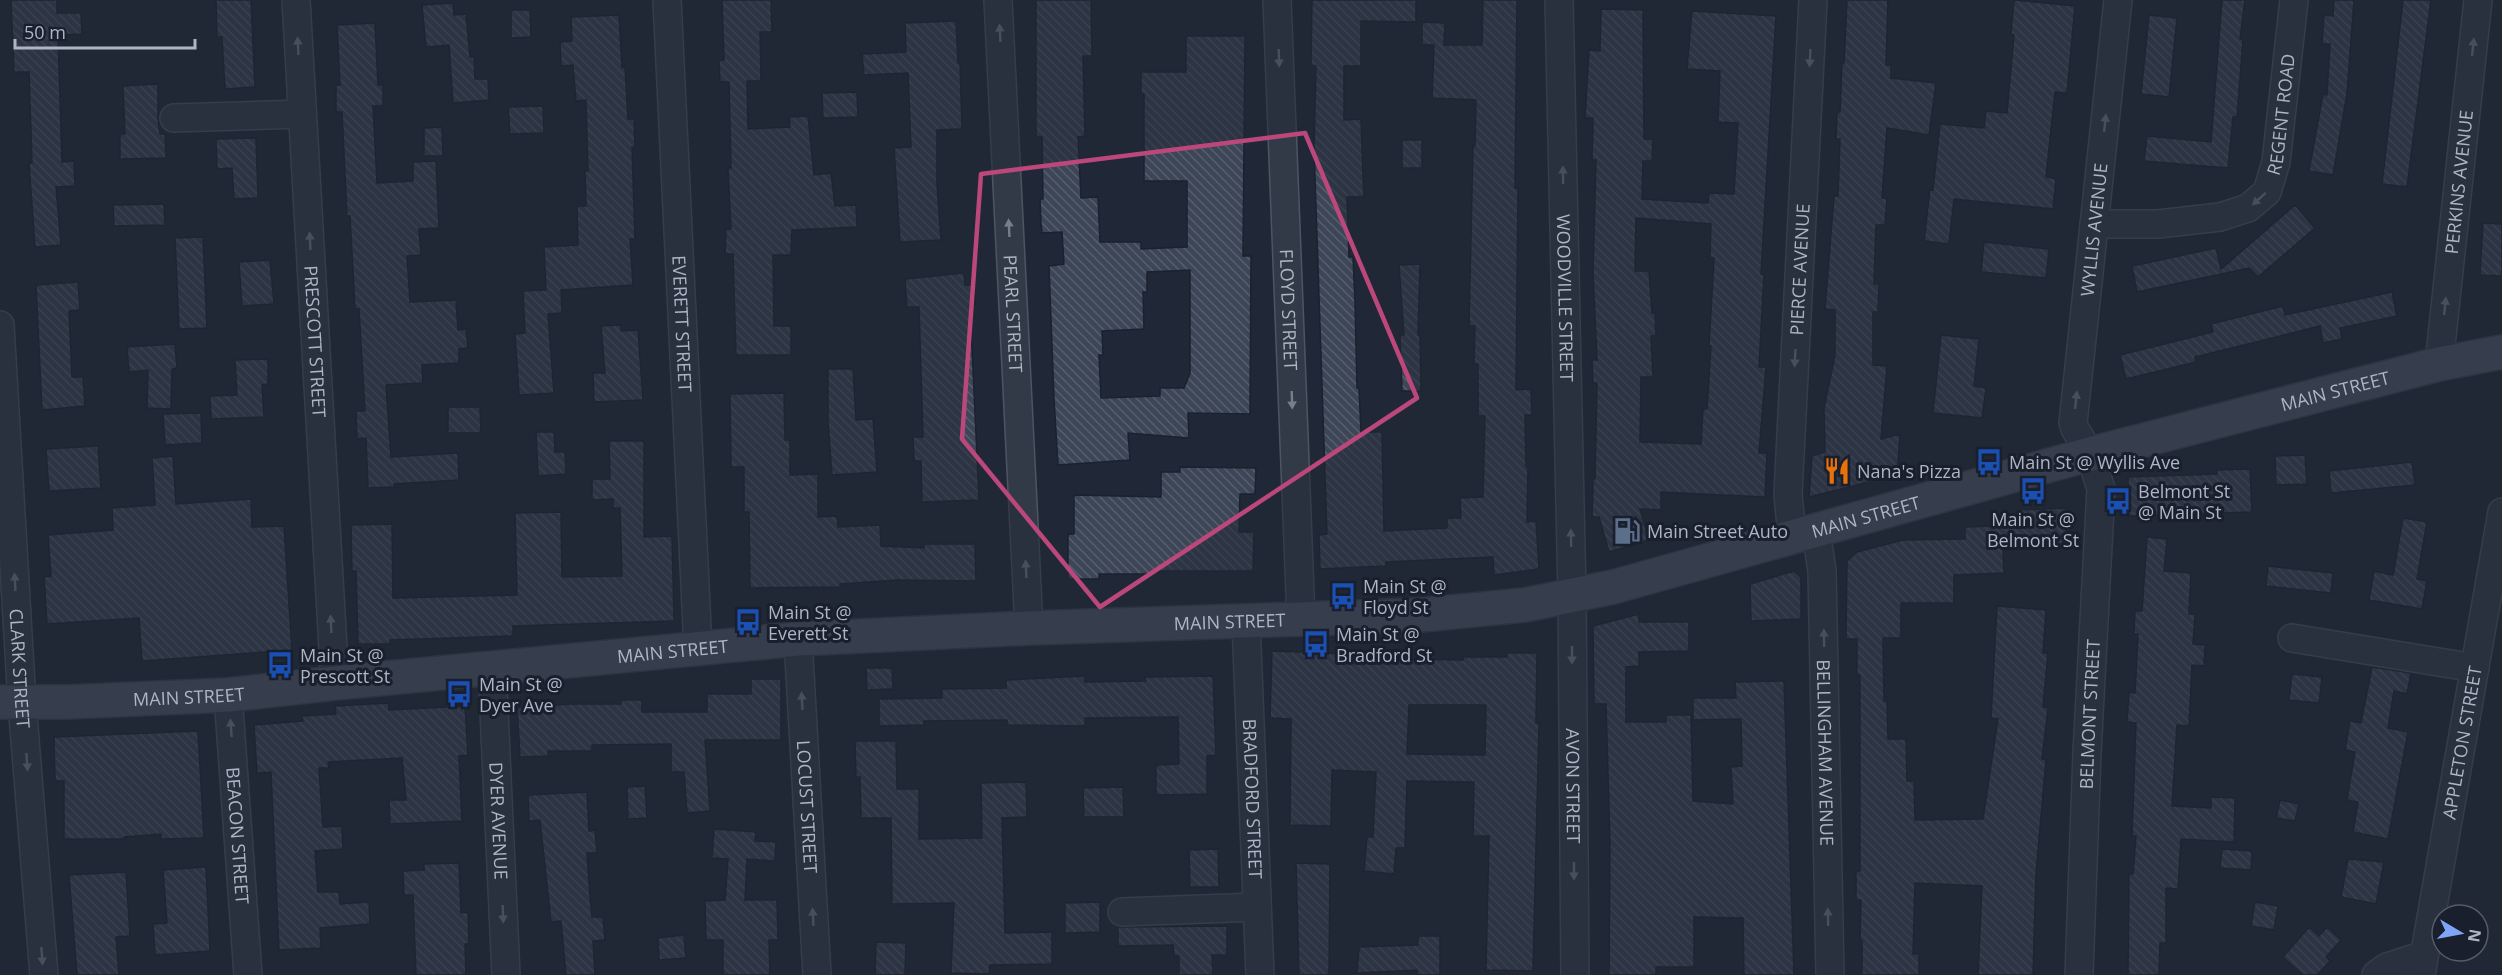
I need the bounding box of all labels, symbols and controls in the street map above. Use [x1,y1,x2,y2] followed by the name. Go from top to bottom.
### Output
[15,12,195,50] scale bar
[24,20,66,44] text: 50 m
[996,23,1005,42] one-way arrow
[294,37,303,56] one-way arrow
[2468,37,2478,56] one-way arrow
[1275,49,1284,68] one-way arrow
[1806,49,1815,68] one-way arrow
[2261,52,2300,178] street label: REGENT ROAD
[2439,109,2478,255] street label: PERKINS AVENUE
[2100,113,2109,132] one-way arrow
[2075,162,2113,298] street label: WYLLIS AVENUE
[1558,165,1568,184] one-way arrow
[2252,192,2267,205] one-way arrow
[1784,203,1815,336] street label: PIERCE AVENUE
[1552,214,1579,382] street label: WOODVILLE STREET
[1005,218,1014,237] one-way arrow
[305,231,314,250] one-way arrow
[1275,249,1303,371] street label: FLOYD STREET
[667,254,698,393] street label: EVERETT STREET
[999,254,1028,373] street label: PEARL STREET
[299,265,332,418] street label: PRESCOTT STREET
[2440,296,2450,315] one-way arrow
[1790,349,1799,368] one-way arrow
[2278,365,2392,416] street label: MAIN STREET
[1288,391,1297,410] one-way arrow
[2071,391,2080,410] one-way arrow
[1974,447,2004,477] bus stop icon: Main St @ Wyllis Ave
[2009,450,2180,474] place label: Main St @ Wyllis Ave
[1822,456,1852,486] restaurant icon: Nana's Pizza
[1857,459,1961,483] place label: Nana's Pizza
[2018,476,2048,506] bus stop icon: Main St @ Belmont St
[2138,479,2230,524] place label: Belmont St @ Main St
[2103,486,2133,516] bus stop icon: Belmont St @ Main St
[1809,490,1923,543] street label: MAIN STREET
[1987,507,2079,552] place label: Main St @ Belmont St
[1612,516,1642,546] fuel station icon: Main Street Auto
[1647,519,1788,543] place label: Main Street Auto
[1566,528,1576,547] one-way arrow
[1021,560,1030,579] one-way arrow
[11,572,20,591] one-way arrow
[1363,574,1447,619] place label: Main St @ Floyd St
[1328,581,1358,611] bus stop icon: Main St @ Floyd St
[768,600,852,645] place label: Main St @ Everett St
[733,607,763,637] bus stop icon: Main St @ Everett St
[1173,607,1286,635] street label: MAIN STREET
[5,608,36,729] street label: CLARK STREET
[327,615,336,634] one-way arrow
[1336,622,1432,667] place label: Main St @ Bradford St
[1819,628,1828,647] one-way arrow
[1301,629,1331,659] bus stop icon: Main St @ Bradford St
[616,634,729,668] street label: MAIN STREET
[2074,638,2105,790] street label: BELMONT STREET
[300,643,390,688] place label: Main St @ Prescott St
[1567,645,1577,664] one-way arrow
[265,650,295,680] bus stop icon: Main St @ Prescott St
[1812,659,1839,846] street label: BELLINGHAM AVENUE
[2436,664,2487,821] street label: APPLETON STREET
[479,672,563,717] place label: Main St @ Dyer Ave
[444,679,474,709] bus stop icon: Main St @ Dyer Ave
[133,681,246,711] street label: MAIN STREET
[797,691,806,710] one-way arrow
[1238,718,1268,879] street label: BRADFORD STREET
[226,719,235,738] one-way arrow
[1561,728,1586,844] street label: AVON STREET
[792,740,823,874] street label: LOCUST STREET
[22,752,32,771] one-way arrow
[484,761,514,880] street label: DYER AVENUE
[221,766,255,905] street label: BEACON STREET
[1569,861,1579,880] one-way arrow
[2430,903,2490,963] north arrow
[499,905,508,924] one-way arrow
[809,907,818,926] one-way arrow
[1824,907,1833,926] one-way arrow
[2463,927,2487,944] text: N
[37,946,47,965] one-way arrow

